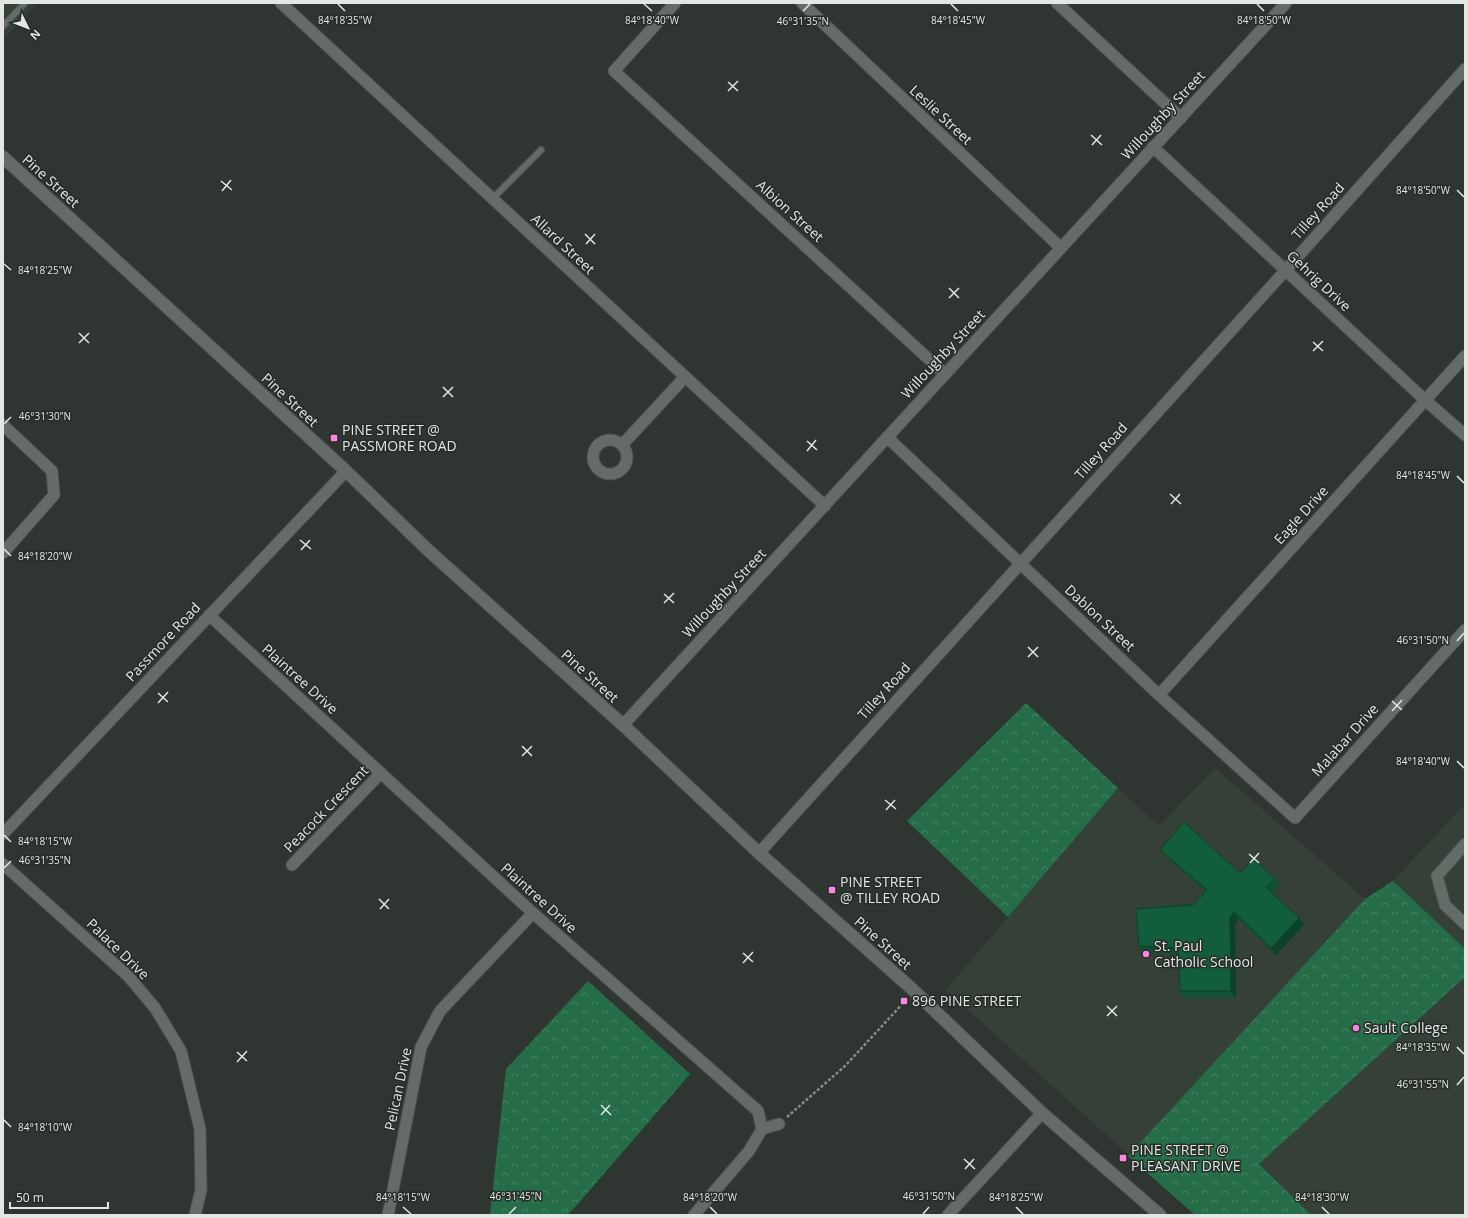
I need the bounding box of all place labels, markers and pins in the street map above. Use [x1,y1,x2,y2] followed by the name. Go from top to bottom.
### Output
[342,420,457,455] place label: PINE STREET @ PASSMORE ROAD
[329,433,339,443] marker: PINE STREET @ PASSMORE ROAD
[840,872,940,907] place label: PINE STREET @ TILLEY ROAD
[827,885,837,895] marker: PINE STREET @ TILLEY ROAD
[1154,936,1253,971] place label: St. Paul Catholic School
[1141,949,1151,959] marker: St. Paul Catholic School
[912,991,1022,1010] place label: 896 PINE STREET
[899,996,909,1006] marker: 896 PINE STREET
[1364,1018,1448,1037] place label: Sault College
[1351,1023,1361,1033] marker: Sault College
[1131,1140,1241,1175] place label: PINE STREET @ PLEASANT DRIVE
[1118,1153,1128,1163] marker: PINE STREET @ PLEASANT DRIVE

